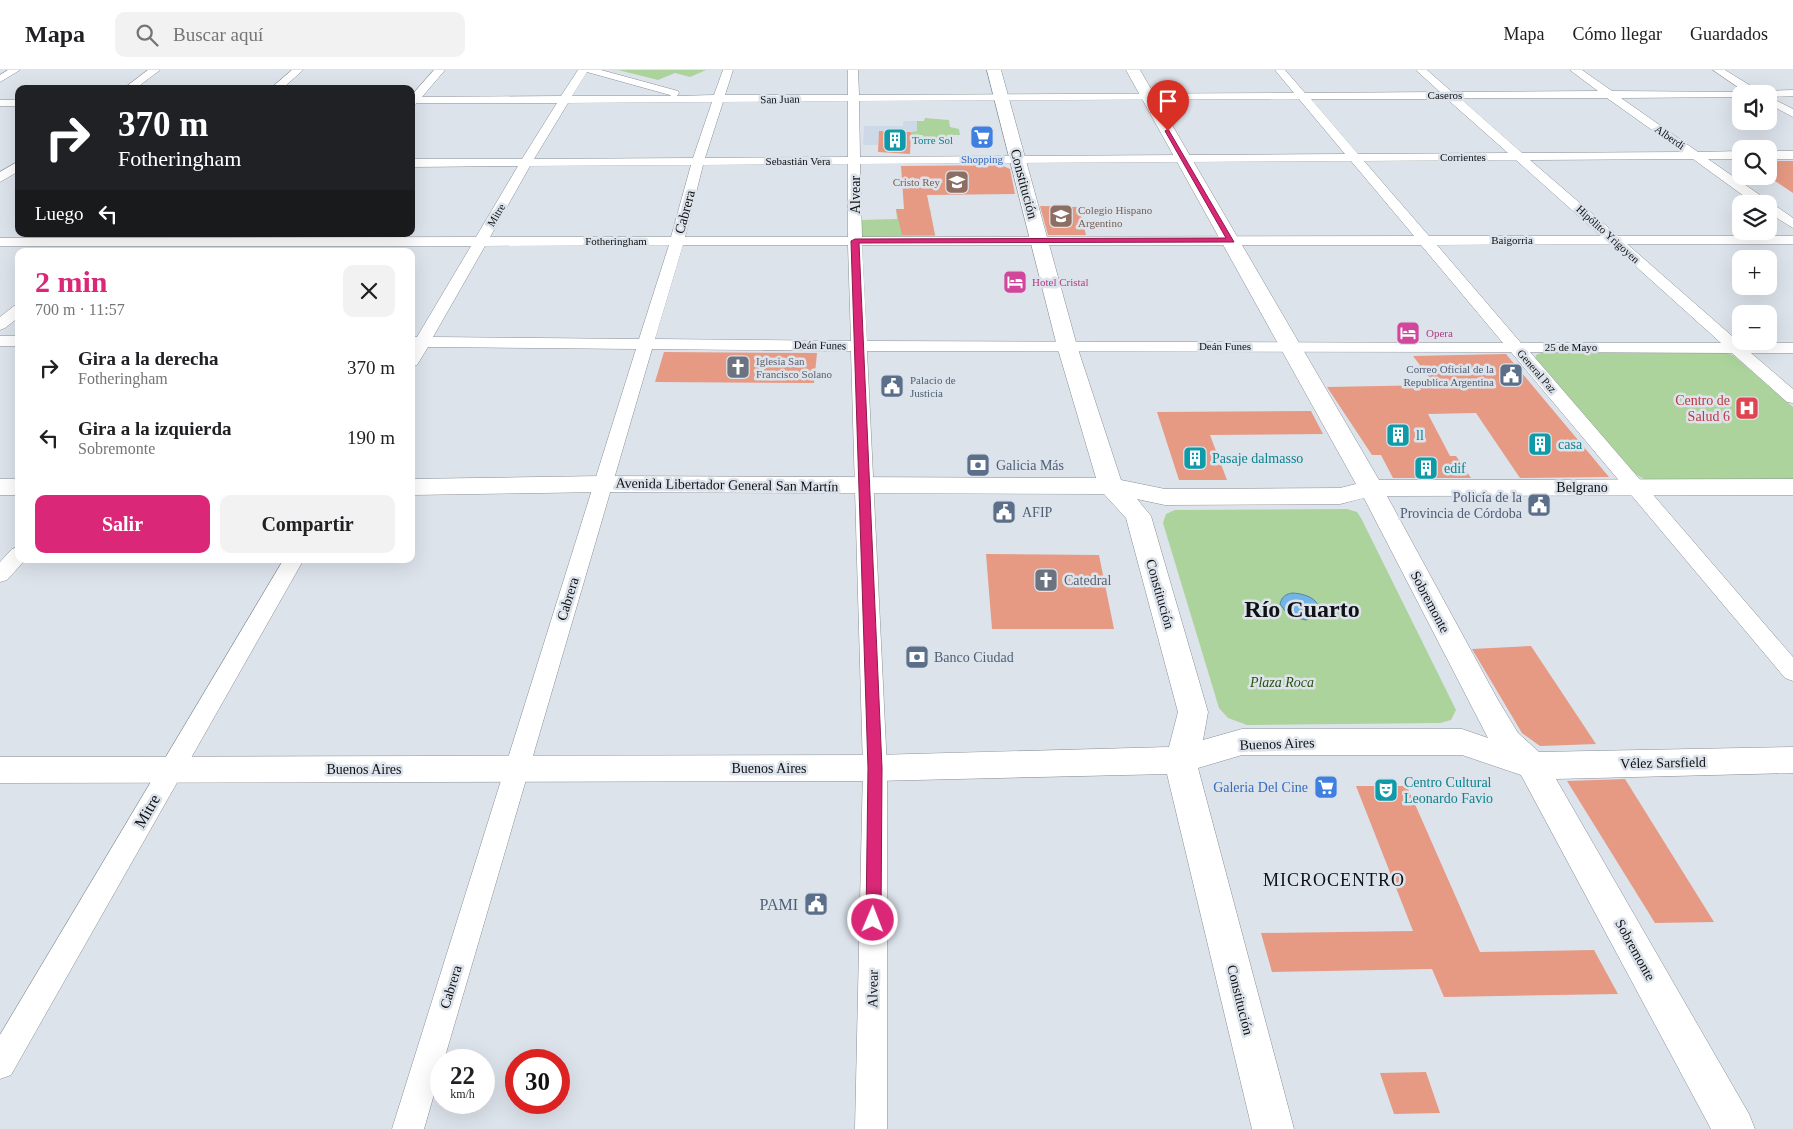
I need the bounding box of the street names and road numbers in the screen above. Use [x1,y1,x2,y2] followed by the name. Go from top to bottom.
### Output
[1428,89,1462,101] street label: Caseros
[760,93,800,105] street label: San Juan
[1653,122,1687,152] street label: Alberdi
[1007,147,1041,221] street label: Constitución
[1440,151,1486,163] street label: Corrientes
[766,155,831,167] street label: Sebastián Vera
[848,176,863,214] street label: Alvear
[672,188,698,235] street label: Cabrera
[485,201,507,229] street label: Mitre
[1574,203,1642,266] street label: Hipólito Yrigoyen
[1491,234,1533,246] street label: Baigorria
[585,235,647,247] street label: Fotheringham
[794,339,846,351] street label: Deán Funes
[1199,340,1251,352] street label: Deán Funes
[1545,341,1598,353] street label: 25 de Mayo
[1515,347,1559,395] street label: General Paz
[615,476,839,494] street label: Avenida Libertador General San Martín
[1556,480,1608,495] street label: Belgrano
[1143,558,1177,630] street label: Constitución
[1407,569,1453,635] street label: Sobremonte
[554,575,582,622] street label: Cabrera
[1239,735,1315,753] street label: Buenos Aires
[1620,755,1706,771] street label: Vélez Sarsfield
[731,761,807,776] street label: Buenos Aires
[326,762,402,777] street label: Buenos Aires
[131,791,163,831] street label: Mitre
[1612,917,1658,983] street label: Sobremonte
[437,963,465,1010] street label: Cabrera
[1224,963,1256,1037] street label: Constitución
[865,969,881,1008] street label: Alvear

